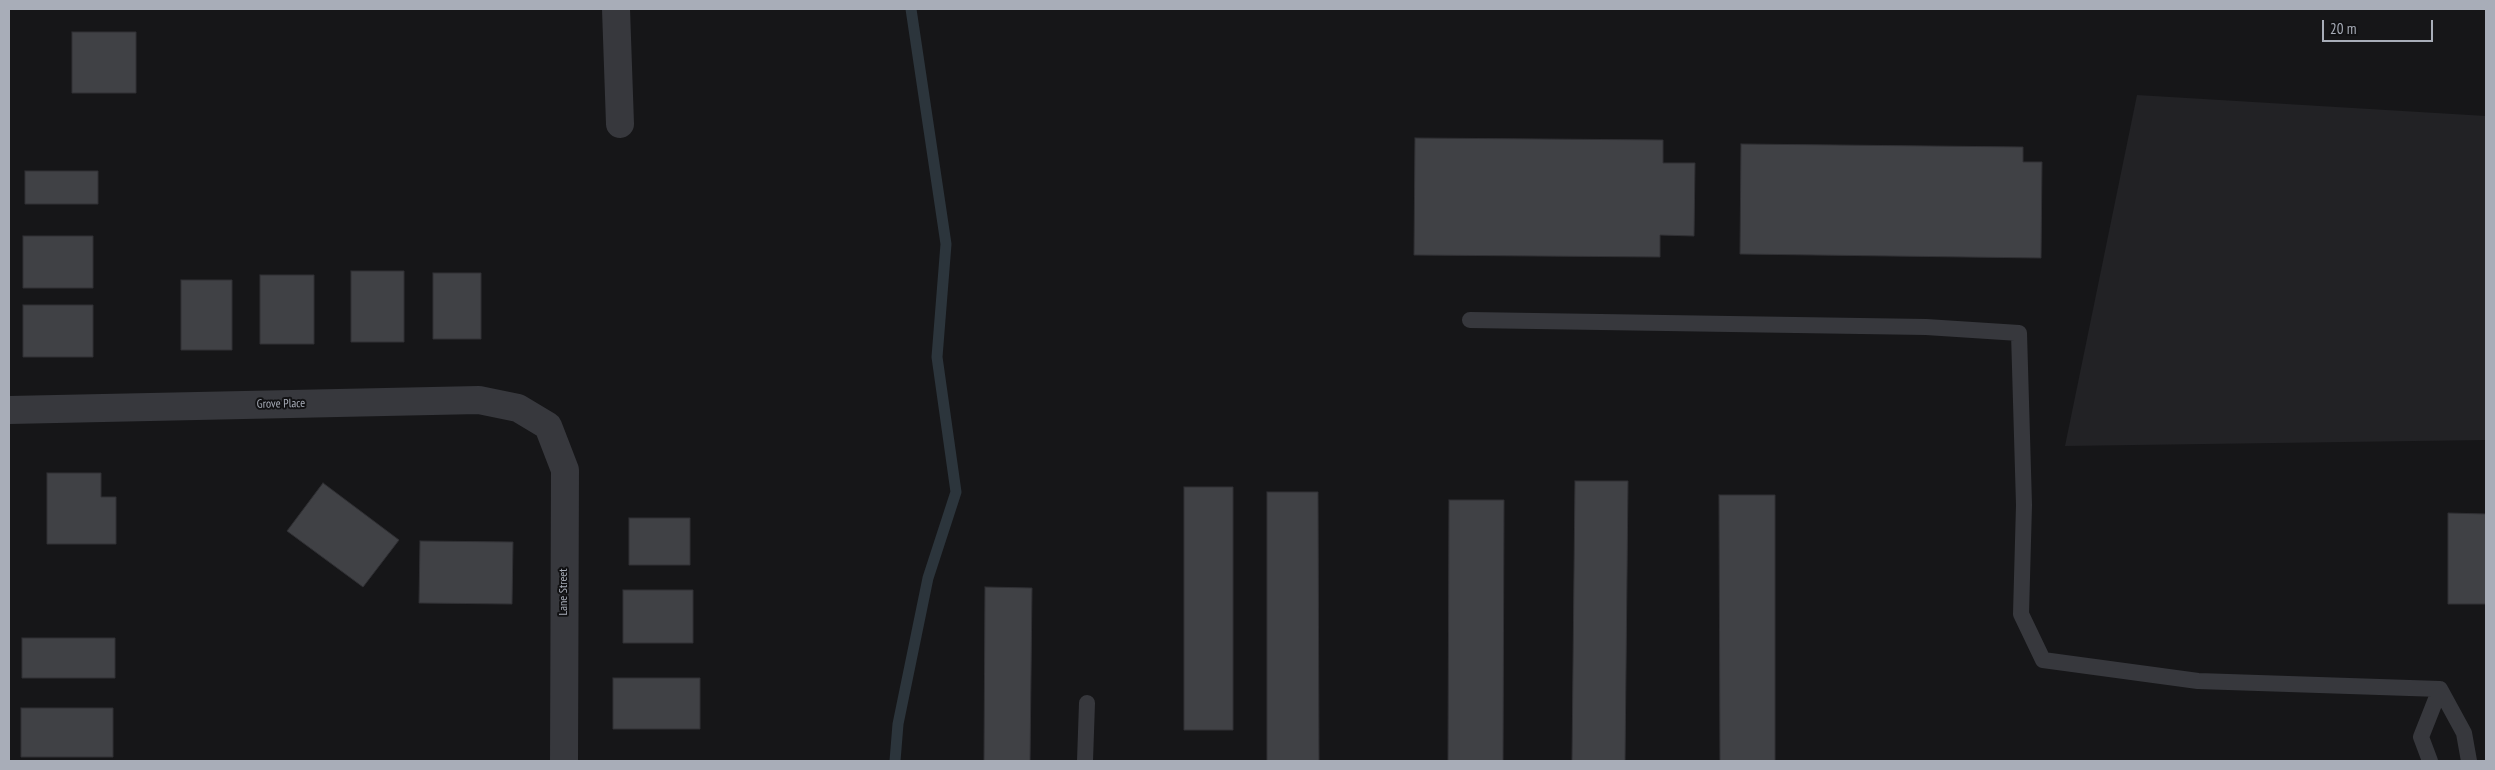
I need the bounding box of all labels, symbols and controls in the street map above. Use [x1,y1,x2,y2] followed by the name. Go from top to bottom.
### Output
[2325,10,2436,42] scale bar
[2330,19,2356,38] text: 20 m
[257,396,305,412] street label: Grove Place
[557,568,571,616] street label: Lane Street

